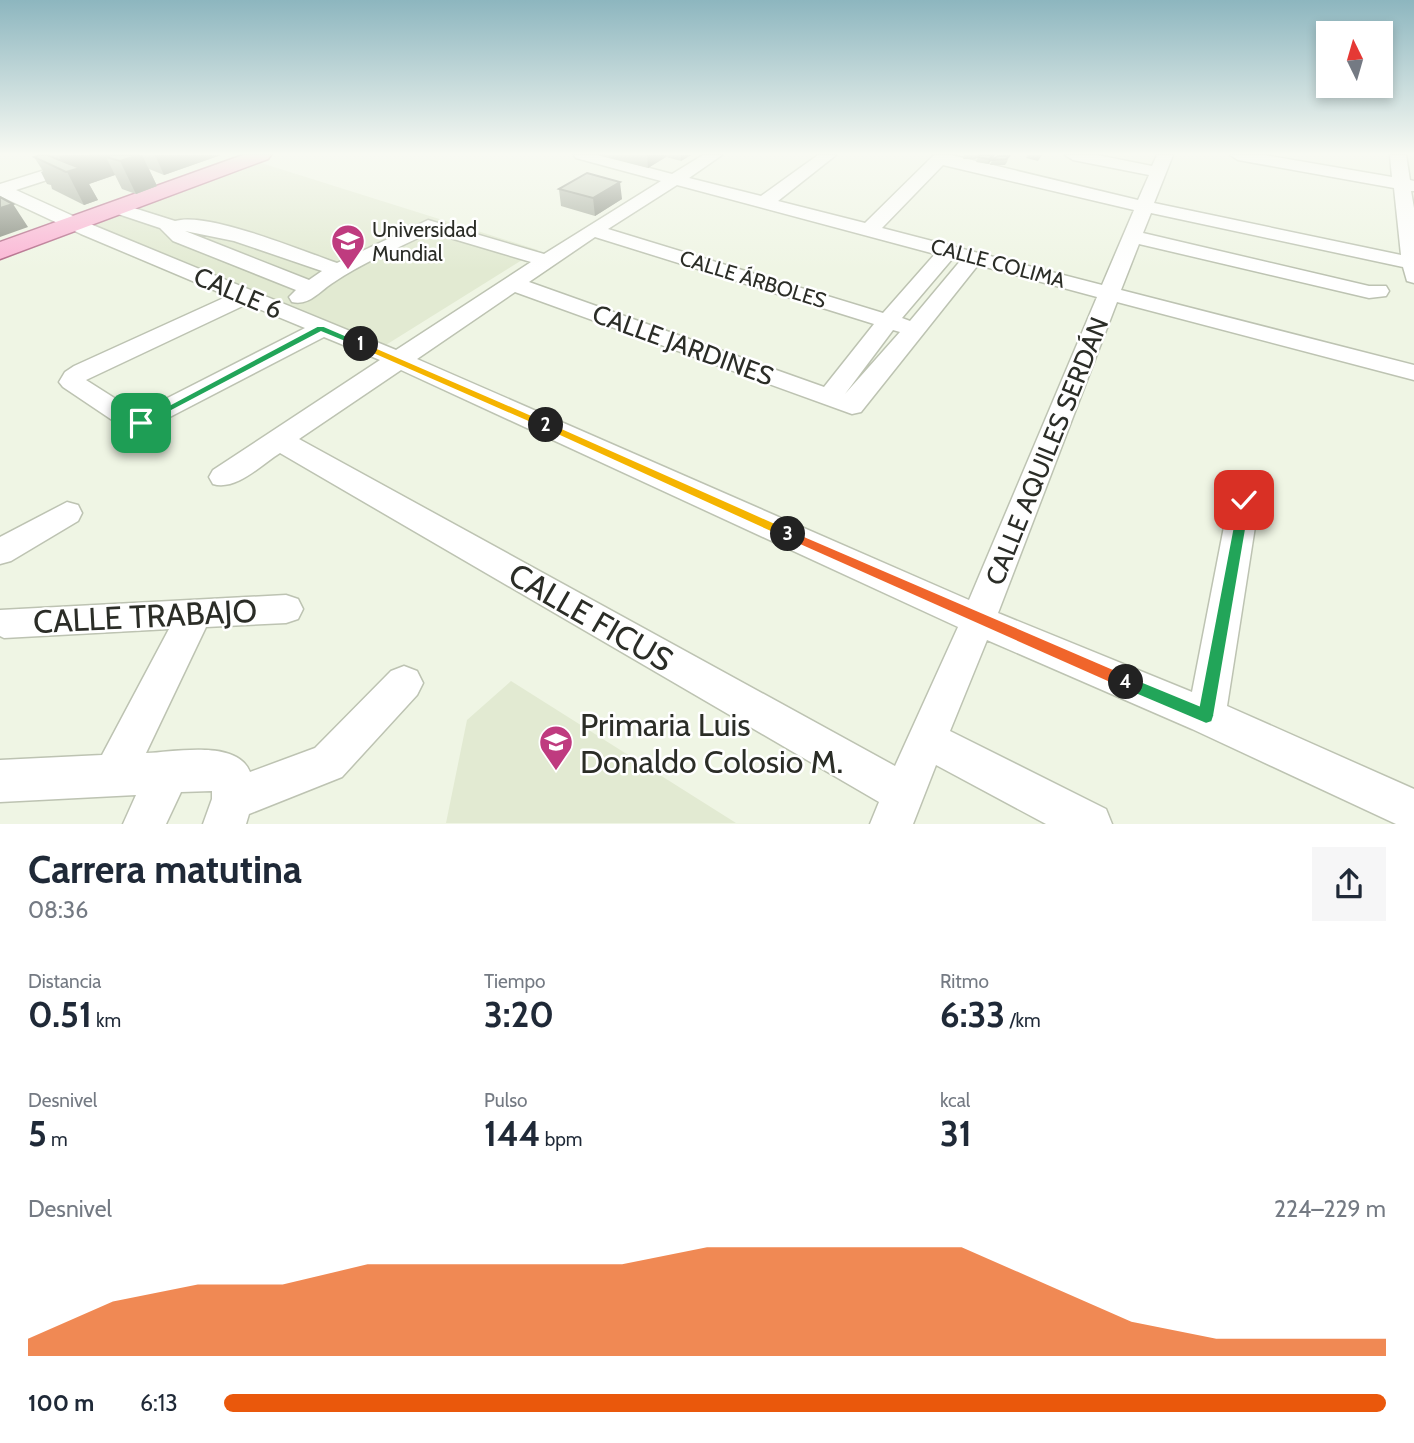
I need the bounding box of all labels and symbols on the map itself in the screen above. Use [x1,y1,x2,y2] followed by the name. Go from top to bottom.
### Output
[1316,21,1393,98] north arrow
[372,217,477,266] place label: Universidad Mundial
[329,222,367,271] school or university icon: Universidad Mundial
[928,233,1068,293] street label: CALLE COLIMA
[677,245,829,313] street label: CALLE ÁRBOLES
[189,260,287,326] street label: CALLE 6
[588,297,778,393] street label: CALLE JARDINES
[979,312,1115,590] street label: CALLE AQUILES SERDÁN
[344,326,378,362] pin: 1
[111,393,171,453] pin
[528,408,564,442] pin: 2
[1214,470,1274,530] pin
[770,516,806,552] pin: 3
[502,554,680,680] street label: CALLE FICUS
[32,591,258,641] street label: CALLE TRABAJO
[1108,664,1144,700] pin: 4
[580,705,843,781] place label: Primaria Luis Donaldo Colosio M.
[537,723,575,772] school or university icon: Primaria Luis Donaldo Colosio M.

